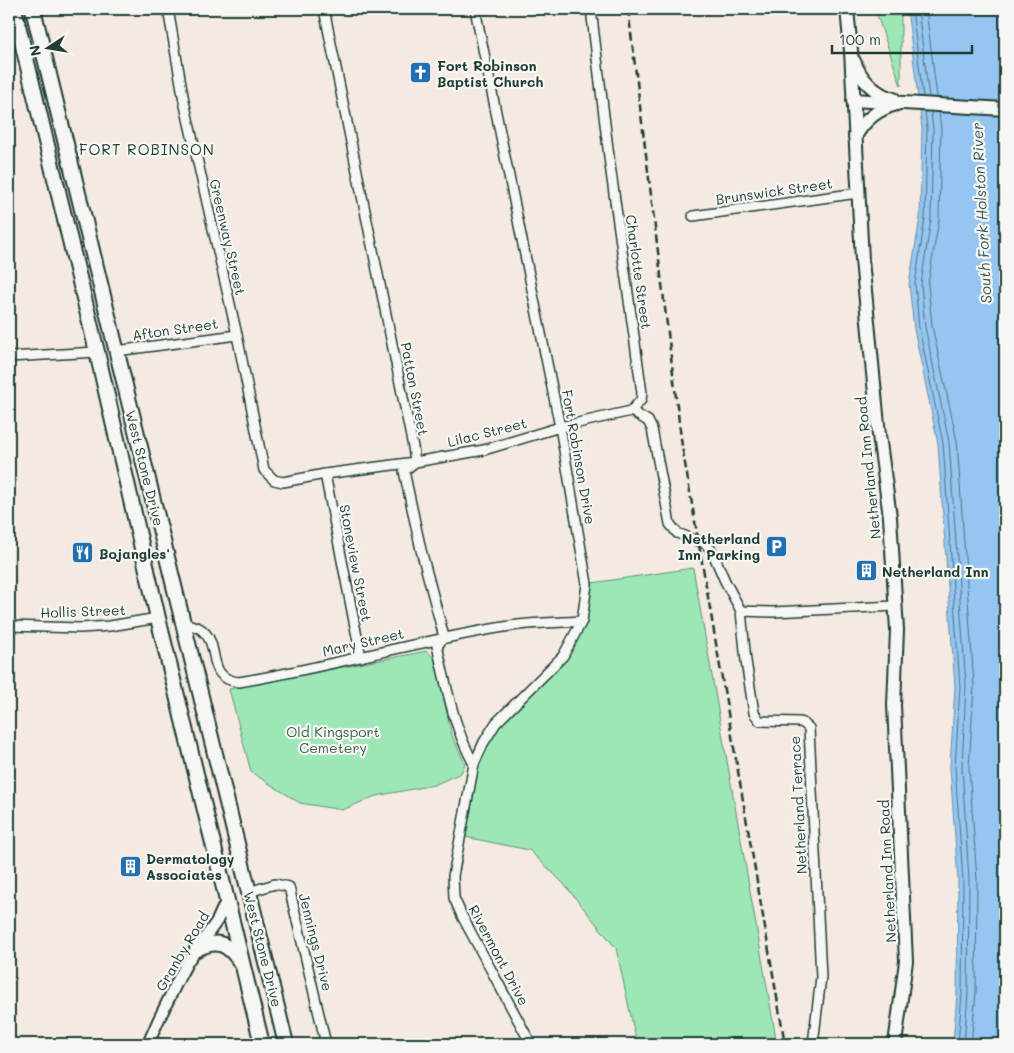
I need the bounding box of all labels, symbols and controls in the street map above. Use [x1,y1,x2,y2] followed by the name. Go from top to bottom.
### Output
[22,22,72,72] north arrow
[832,22,972,54] scale bar
[839,29,881,49] text: 100 m
[24,44,45,58] text: N
[437,56,543,91] place label: Fort Robinson Baptist Church
[409,61,433,85] church icon: Fort Robinson Baptist Church
[966,122,996,304] water label: South Fork Holston River
[79,139,215,159] district label: FORT ROBINSON
[714,173,834,209] street label: Brunswick Street
[205,177,251,297] street label: Greenway Street
[622,213,656,331] street label: Charlotte Street
[131,314,219,344] street label: Afton Street
[397,341,433,437] street label: Patton Street
[558,388,600,526] street label: Fort Robinson Drive
[851,396,885,540] street label: Netherland Inn Road
[121,408,169,528] street label: West Stone Drive
[445,413,529,451] street label: Lilac Street
[335,503,377,623] street label: Stoneview Street
[678,529,760,564] place label: Netherland Inn Parking
[764,534,788,558] parking icon: Netherland Inn Parking
[71,541,95,565] restaurant icon: Bojangles'
[99,544,170,563] place label: Bojangles'
[854,559,878,583] building icon: Netherland Inn
[882,562,988,581] place label: Netherland Inn
[40,600,126,622] street label: Hollis Street
[320,623,406,661] street label: Mary Street
[286,722,380,757] park label: Old Kingsport Cemetery
[785,735,811,875] street label: Netherland Terrace
[874,799,900,943] street label: Netherland Inn Road
[146,849,235,884] place label: Dermatology Associates
[118,854,142,878] building icon: Dermatology Associates
[239,889,287,1009] street label: West Stone Drive
[295,891,337,993] street label: Jennings Drive
[465,901,533,1009] street label: Rivermont Drive
[151,908,213,994] street label: Granby Road

